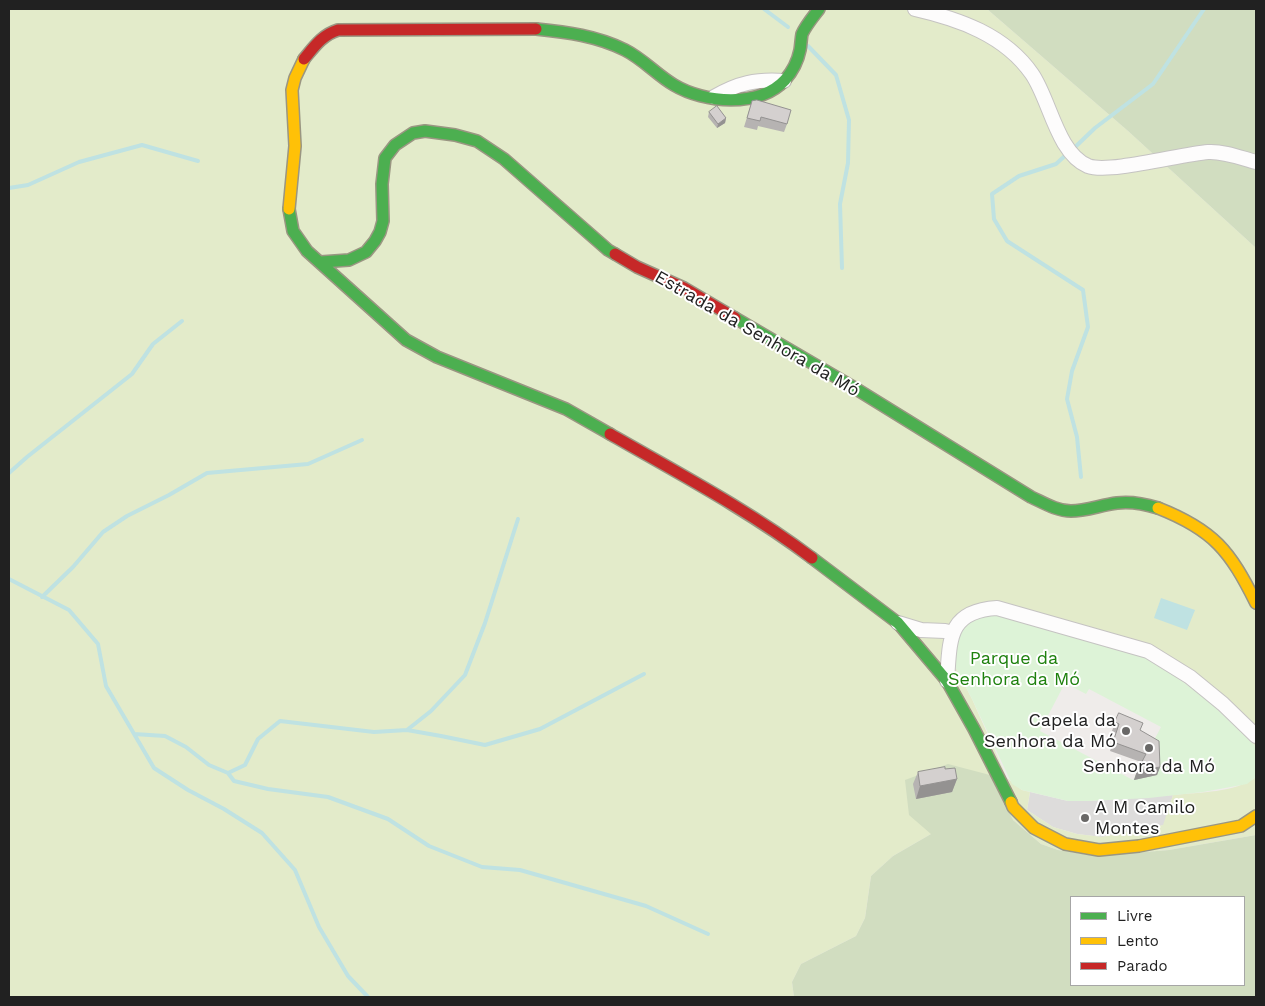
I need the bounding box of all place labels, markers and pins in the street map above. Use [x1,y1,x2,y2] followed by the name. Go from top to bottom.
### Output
[984,710,1116,752] place label: Capela da Senhora da Mó
[1120,725,1132,737] marker: Capela da Senhora da Mó
[1143,742,1155,754] marker: Senhora da Mó
[1083,756,1215,778] place label: Senhora da Mó
[1095,797,1195,840] place label: A M Camilo Montes
[1079,812,1091,824] marker: A M Camilo Montes

